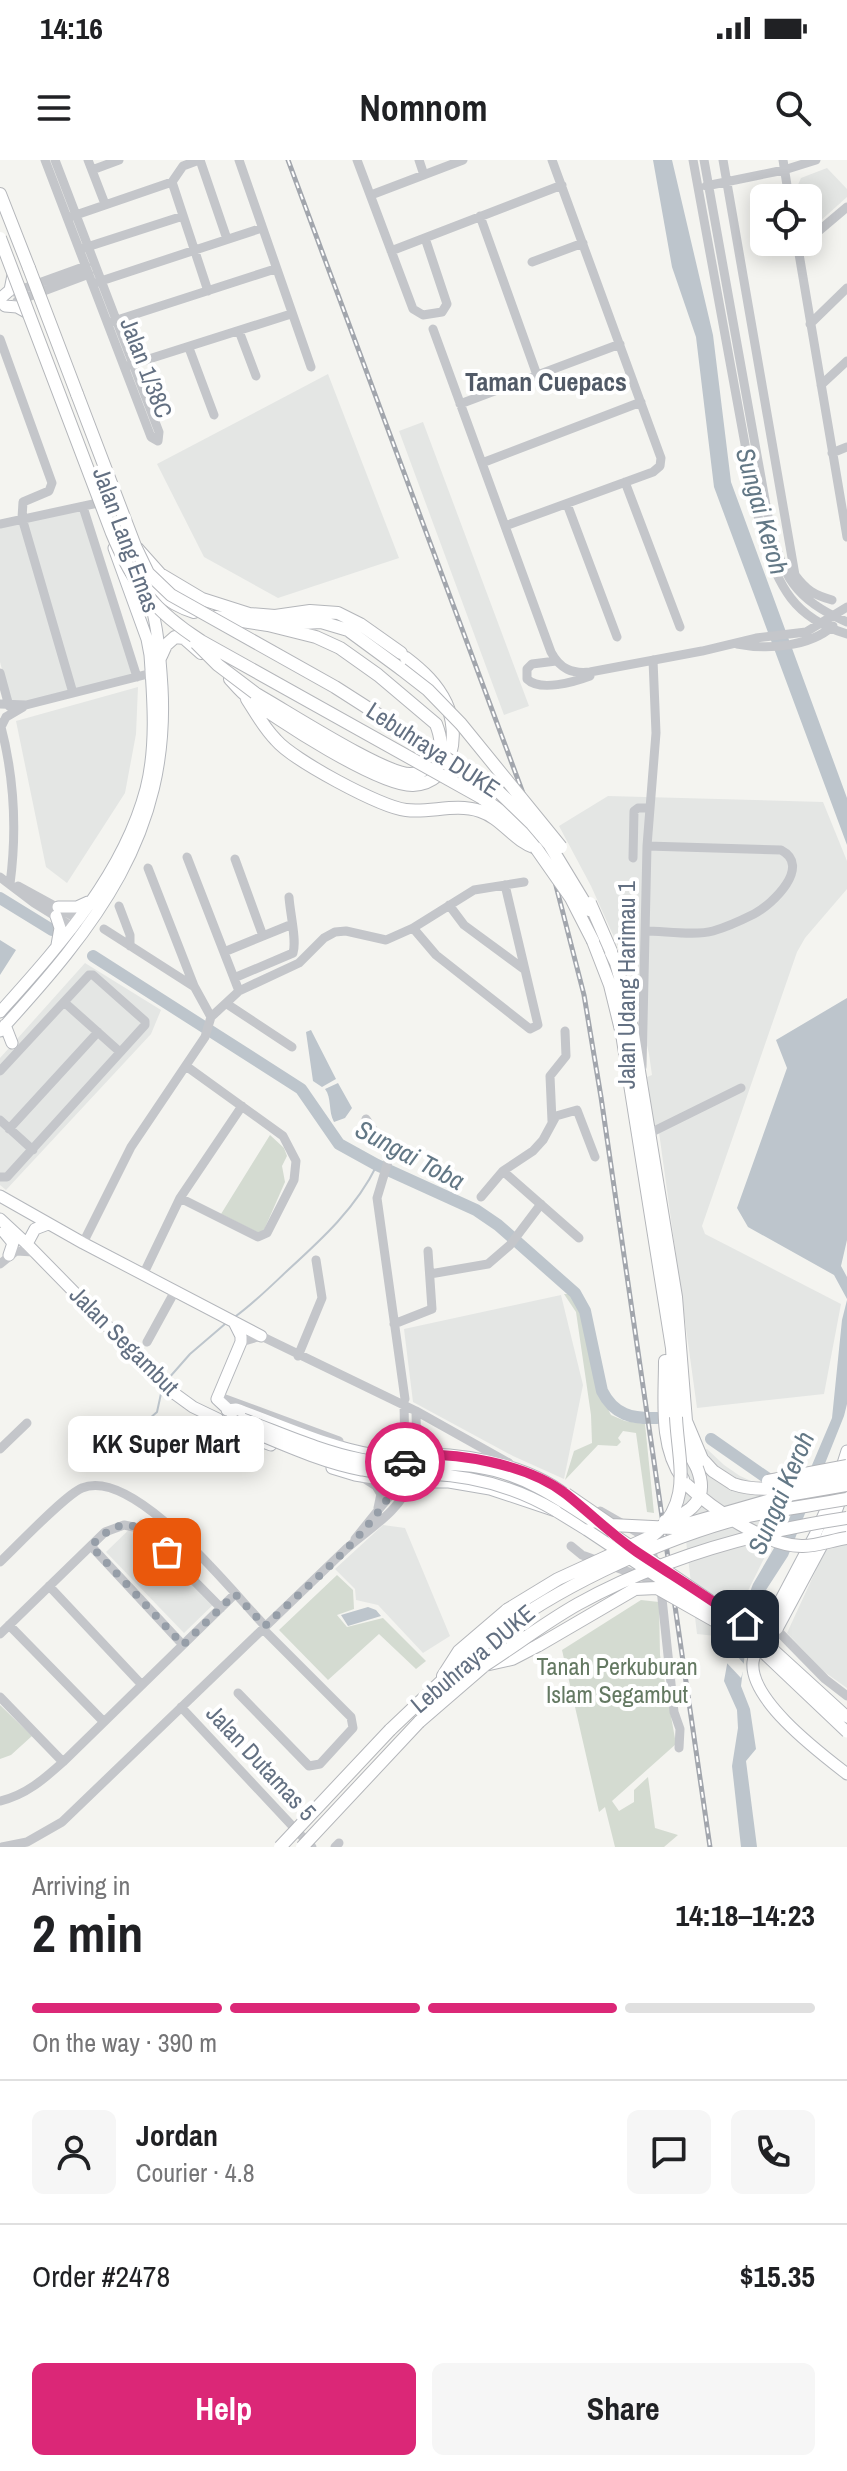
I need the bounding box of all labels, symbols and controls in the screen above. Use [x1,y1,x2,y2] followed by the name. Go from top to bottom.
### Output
[40,8,103,48] text: 14:16
[360,84,487,132] text: Nomnom
[32,86,76,130] icon: menu
[771,86,815,130] icon: search
[750,184,822,256] map controls
[750,184,822,256] button: locate
[113,313,181,422] street label: Jalan 1/38C
[465,364,627,399] district label: Taman Cuepacs
[728,443,797,578] water label: Sungai Keroh
[86,463,168,617] street label: Jalan Lang Emas
[361,694,506,804] street label: Lebuhraya DUKE
[610,881,642,1089] street label: Jalan Udang Harimau 1
[350,1111,471,1198] water label: Sungai Toba
[63,1279,187,1402] street label: Jalan Segambut
[69,1416,265,1472] callout: KK Super Mart
[365,1422,445,1502] courier
[92,1426,240,1461] text: KK Super Mart
[739,1426,822,1560] water label: Sungai Keroh
[383,1440,427,1484] icon: car
[133,1518,201,1586] pin
[145,1530,189,1574] icon: bag
[711,1590,779,1658] pin
[403,1597,541,1720] street label: Lebuhraya DUKE
[723,1602,767,1646] icon: home
[536,1650,698,1710] park label: Tanah Perkuburan Islam Segambut
[200,1697,324,1827] street label: Jalan Dutamas 5
[32,1868,130,1903] text: Arriving in
[676,1895,815,1935] text: 14:18–14:23
[32,1898,143,1968] text: 2 min
[32,2025,217,2060] text: On the way · 390 m
[32,2110,116,2194] button: person
[627,2110,711,2194] button: chat
[731,2110,815,2194] button: phone
[136,2115,218,2155] text: Jordan
[136,2155,255,2190] text: Courier · 4.8
[32,2256,170,2296] text: Order #2478
[740,2256,815,2296] text: $15.35
[32,2363,416,2455] button: Help
[432,2363,815,2455] button: Share

